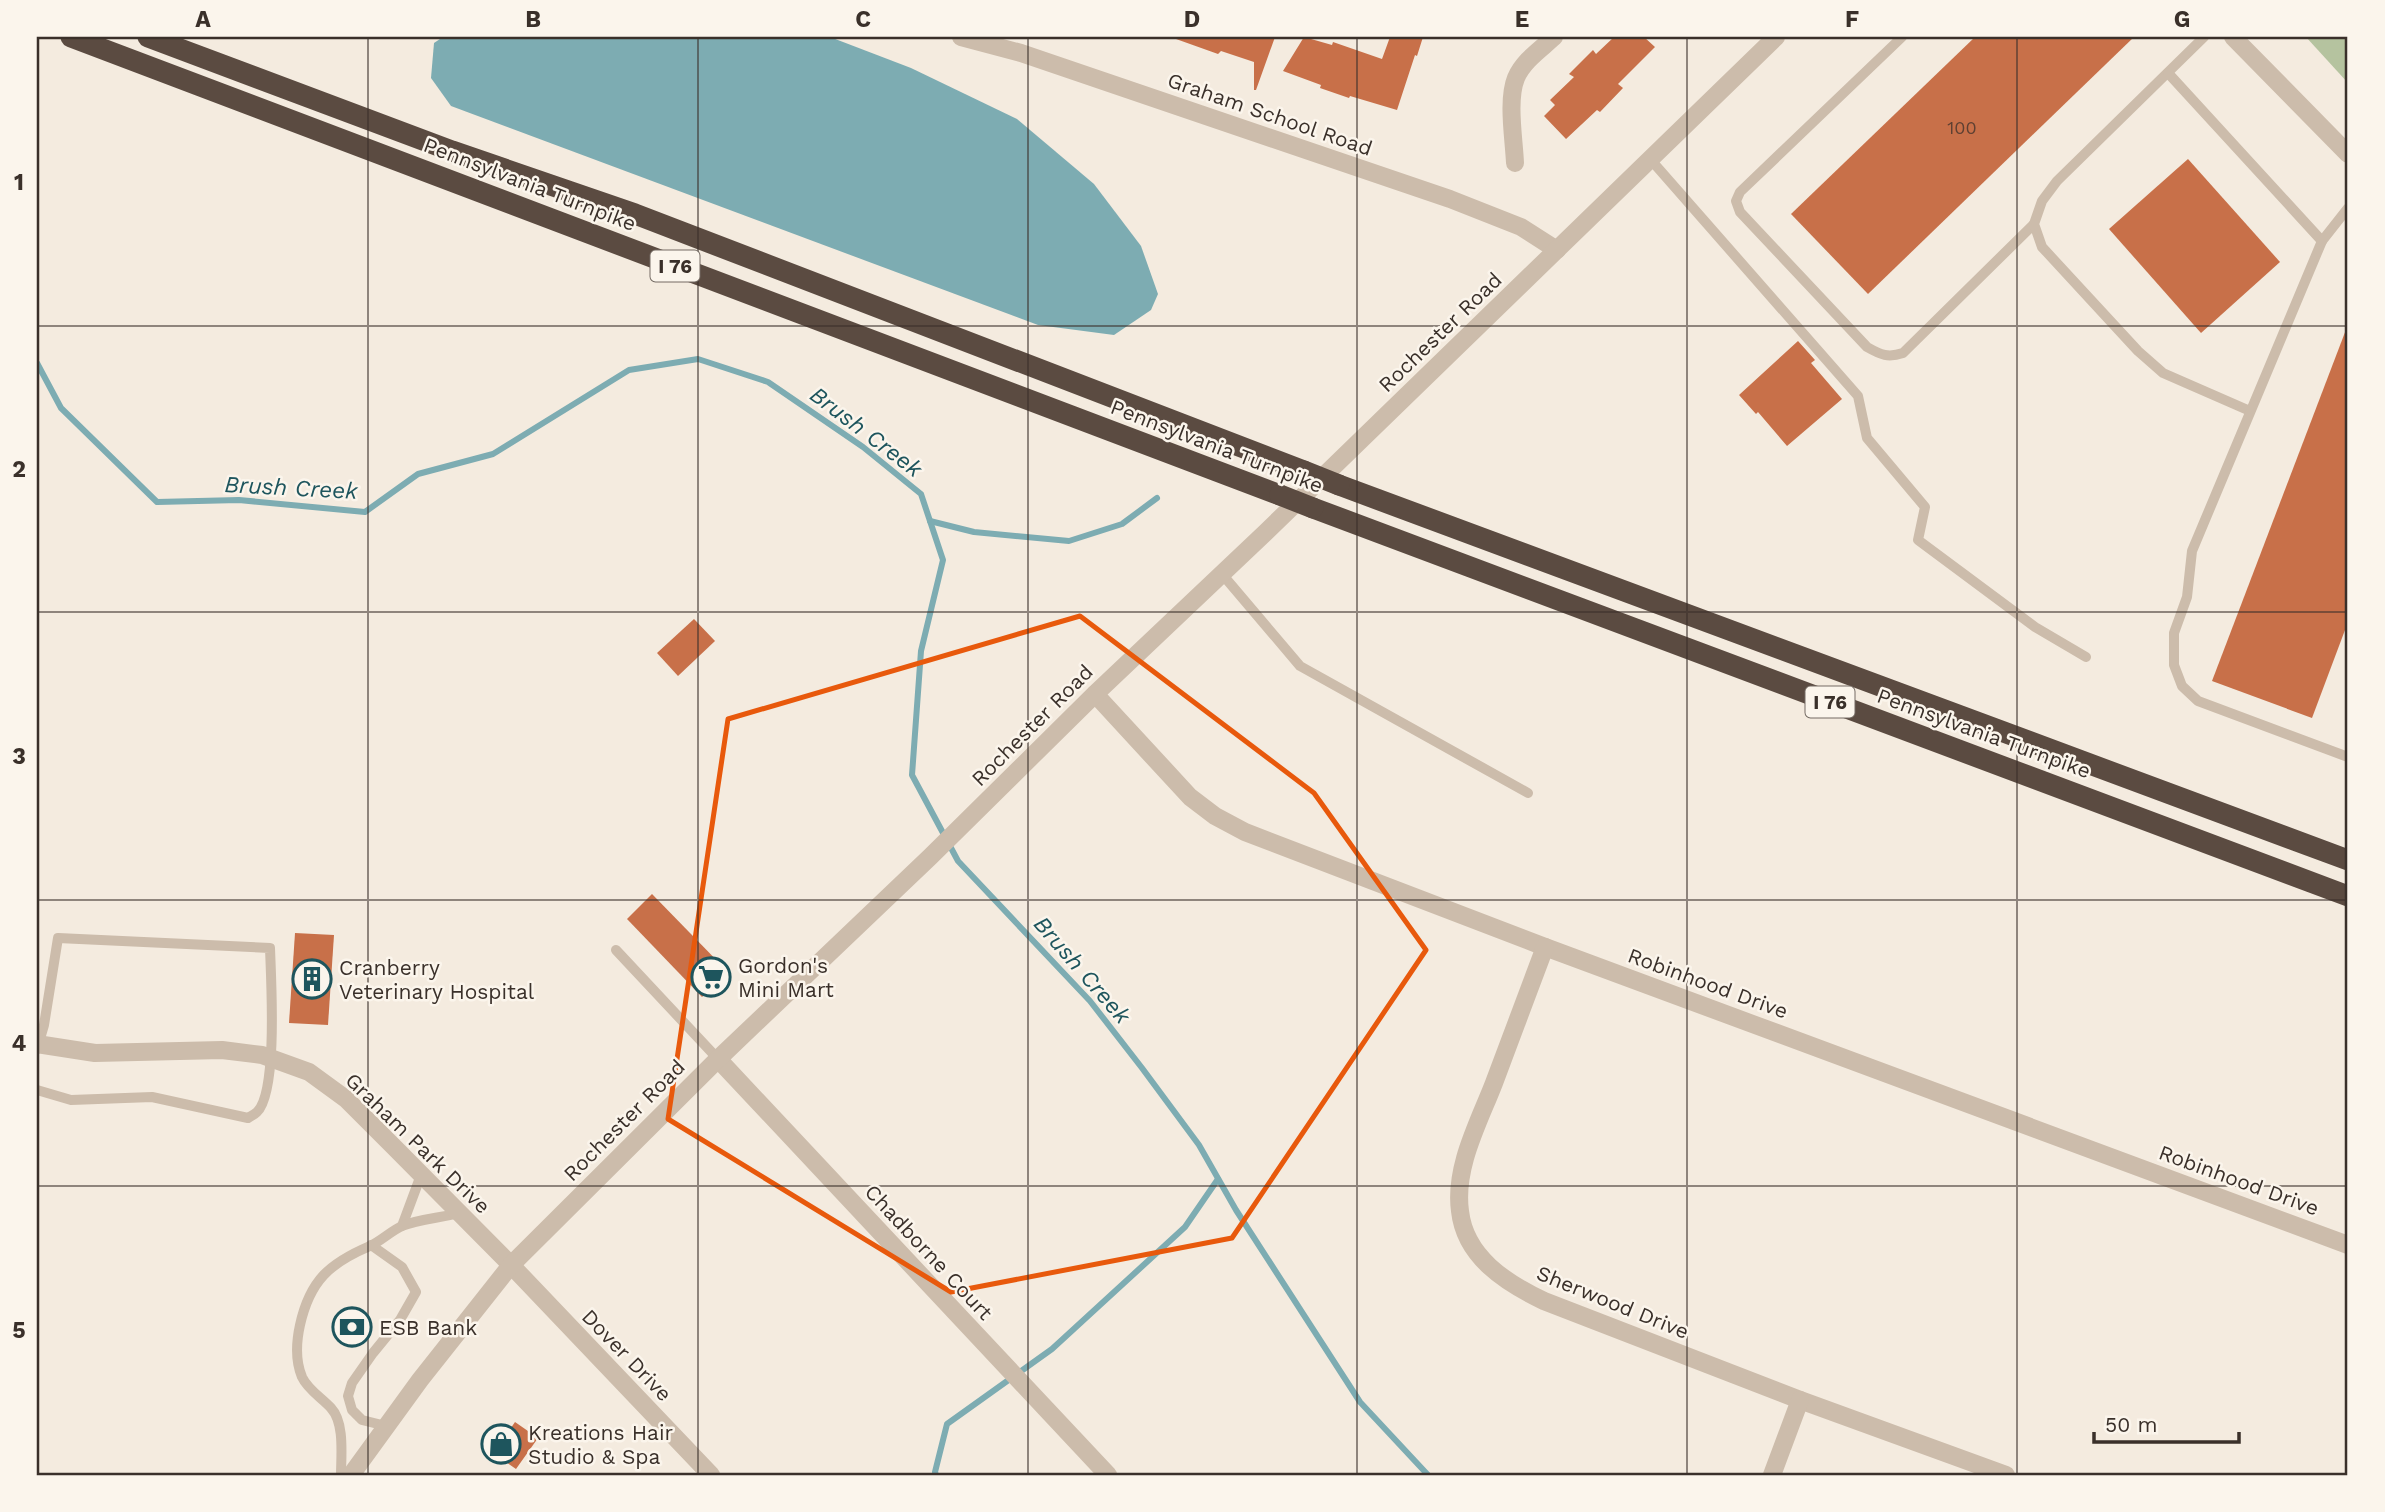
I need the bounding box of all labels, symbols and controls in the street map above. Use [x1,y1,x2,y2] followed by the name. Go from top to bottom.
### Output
[195,6,211,33] text: A
[525,6,541,33] text: B
[855,6,871,33] text: C
[1184,6,1200,33] text: D
[1515,6,1529,33] text: E
[1845,6,1859,33] text: F
[2174,6,2190,33] text: G
[1164,67,1376,161] street label: Graham School Road
[1947,117,1977,138] house number: 100
[420,132,640,236] street label: Pennsylvania Turnpike
[14,169,24,196] text: 1
[650,250,700,282] road number: I 76
[1373,267,1507,397] street label: Rochester Road
[805,381,929,484] water label: Brush Creek
[1107,394,1327,498] street label: Pennsylvania Turnpike
[12,456,26,483] text: 2
[224,471,360,505] water label: Brush Creek
[966,659,1098,791] street label: Rochester Road
[1874,683,2094,783] street label: Pennsylvania Turnpike
[1806,687,1854,718] road number: I 76
[12,743,26,770] text: 3
[1028,911,1137,1030] water label: Brush Creek
[1624,942,1792,1024] street label: Robinhood Drive
[738,953,834,1002] place label: Gordon's Mini Mart
[339,955,535,1004] place label: Cranberry Veterinary Hospital
[690,956,732,998] supermarket icon: Gordon's Mini Mart
[291,958,333,1000] building icon: Cranberry Veterinary Hospital
[12,1030,27,1057] text: 4
[558,1054,690,1186] street label: Rochester Road
[340,1067,496,1219] street label: Graham Park Drive
[2155,1139,2323,1221] street label: Robinhood Drive
[860,1179,998,1325] street label: Chadborne Court
[1533,1260,1693,1344] street label: Sherwood Drive
[577,1304,677,1406] street label: Dover Drive
[331,1306,373,1348] bank icon: ESB Bank
[379,1315,477,1340] place label: ESB Bank
[12,1317,26,1344] text: 5
[2094,1400,2240,1444] scale bar
[2105,1412,2157,1437] text: 50 m
[528,1420,674,1469] place label: Kreations Hair Studio & Spa
[480,1423,522,1465] shop icon: Kreations Hair Studio & Spa

